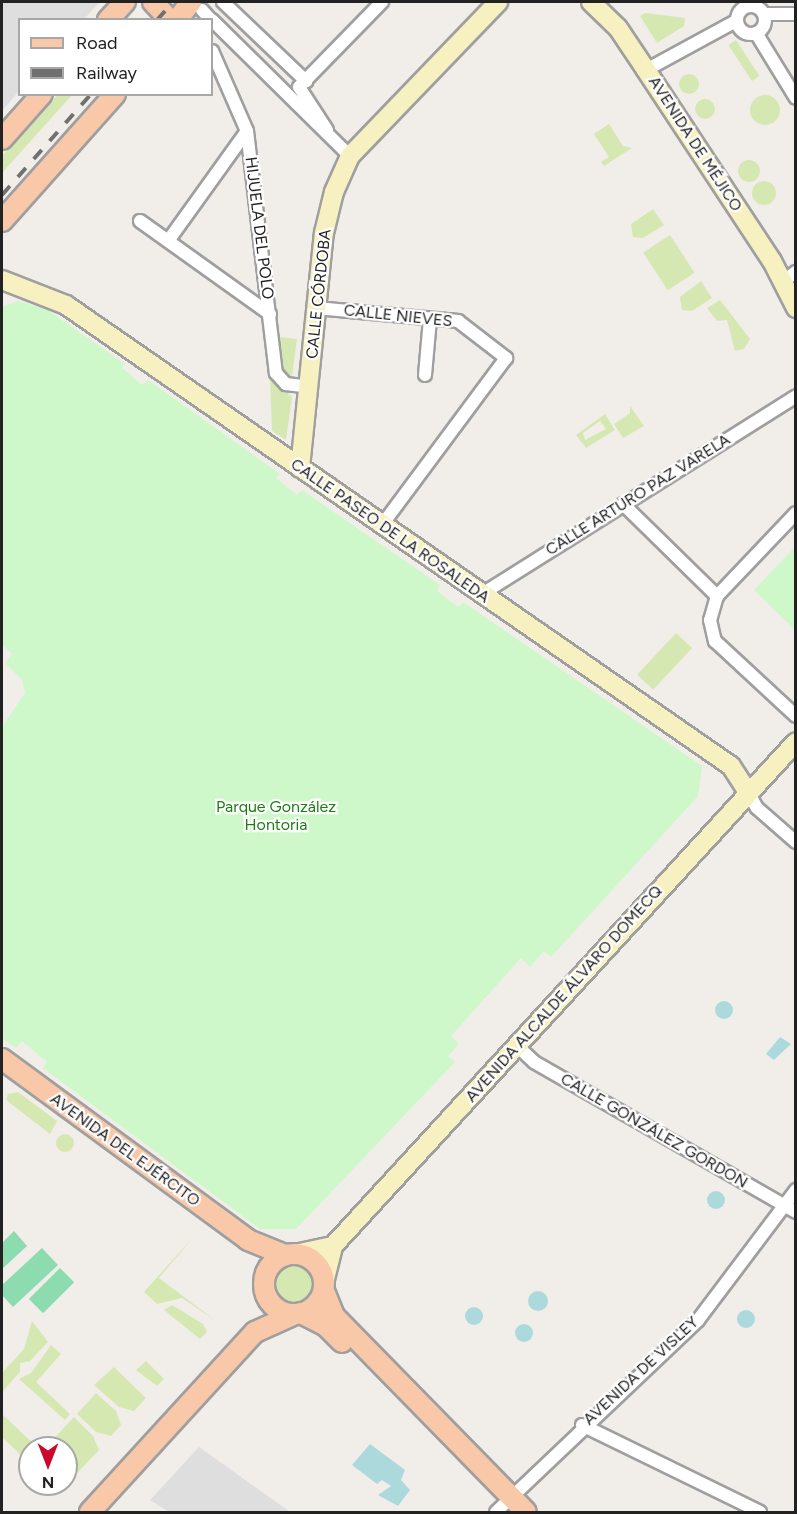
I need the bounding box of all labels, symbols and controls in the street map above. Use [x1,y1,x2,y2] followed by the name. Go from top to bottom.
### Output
[18,18,213,96] legend
[76,32,117,54] text: Road
[76,62,137,84] text: Railway
[644,73,746,215] street label: AVENIDA DE MÉJICO
[241,156,277,300] street label: HIJUELA DEL POLO
[303,228,335,360] street label: CALLE CÓRDOBA
[343,301,453,331] street label: CALLE NIEVES
[542,430,734,560] street label: CALLE ARTURO PAZ VARELA
[287,455,493,607] street label: CALLE PASEO DE LA ROSALEDA
[216,797,336,835] park label: Parque González Hontoria
[462,882,666,1106] street label: AVENIDA ALCALDE ÁLVARO DOMECQ
[557,1069,751,1193] street label: CALLE GONZÁLEZ GORDON
[46,1089,204,1211] street label: AVENIDA DEL EJÉRCITO
[579,1313,703,1429] street label: AVENIDA DE VISLEY
[18,1436,78,1496] north arrow
[42,1473,54,1492] text: N

